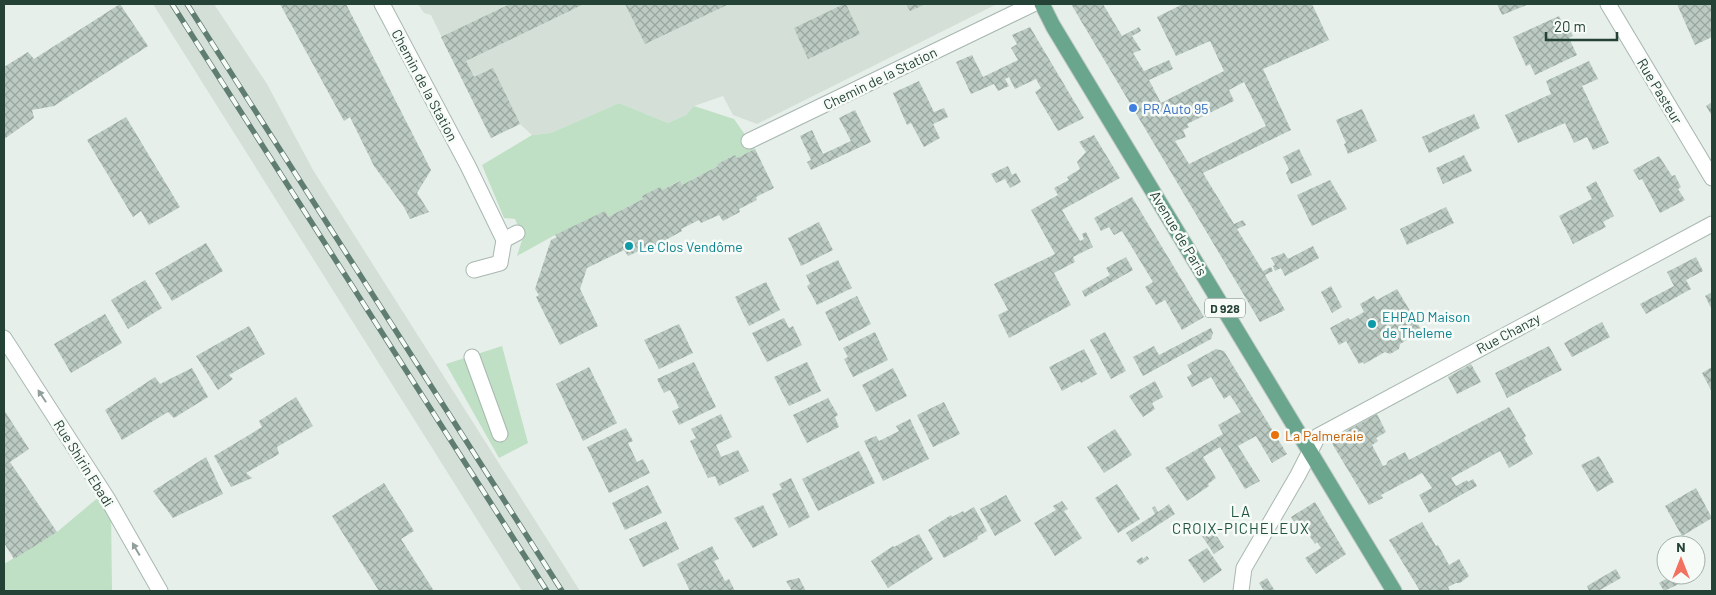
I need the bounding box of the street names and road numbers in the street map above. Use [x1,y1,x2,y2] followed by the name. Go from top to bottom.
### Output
[388,26,462,144] street label: Chemin de la Station
[820,43,940,113] street label: Chemin de la Station
[1634,55,1686,127] street label: Rue Pasteur
[1147,187,1211,279] street label: Avenue de Paris
[1205,298,1245,318] road number: D 928
[1473,309,1543,357] street label: Rue Chanzy
[51,416,117,510] street label: Rue Shirin Ebadi

